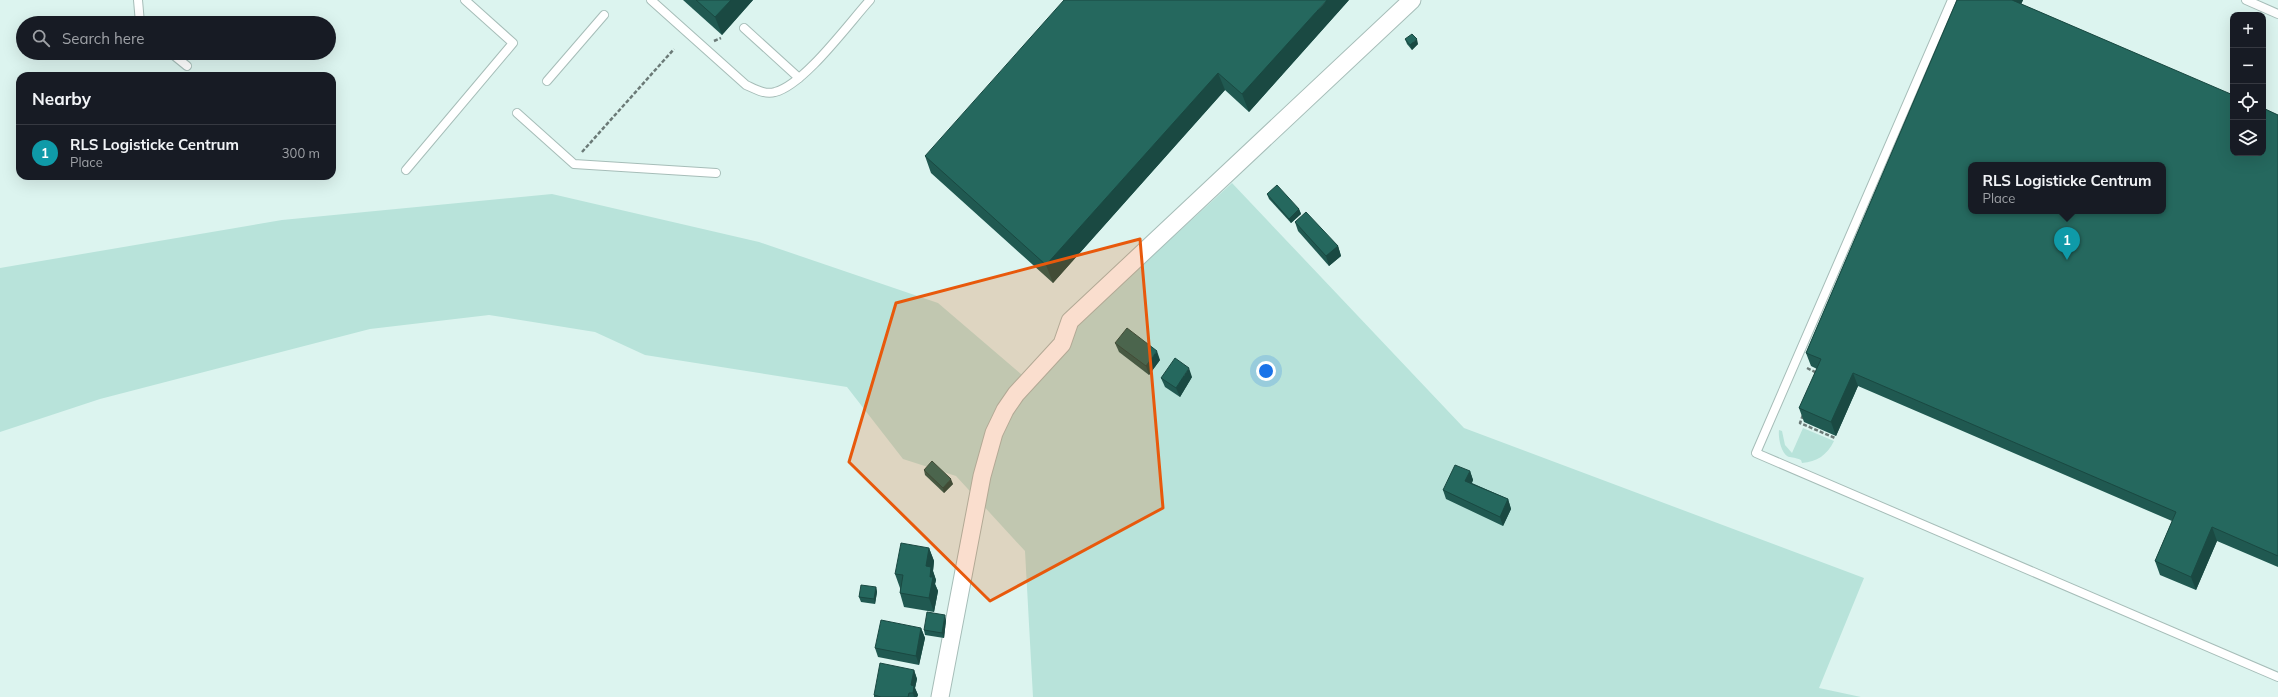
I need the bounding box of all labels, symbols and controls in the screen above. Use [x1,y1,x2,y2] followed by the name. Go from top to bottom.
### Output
[2230,12,2266,156] map controls
[2230,12,2266,48] button: +
[16,16,336,60] search box
[30,27,52,49] icon: search
[62,29,144,48] text: Search here
[2230,48,2266,84] button: −
[2230,84,2266,120] button: locate
[32,88,91,109] text: Nearby
[2230,120,2266,156] button: layers
[70,135,239,154] text: RLS Logisticke Centrum
[41,145,49,161] text: 1
[282,145,320,161] text: 300 m
[70,154,103,170] text: Place
[1968,162,2166,214] popup
[1982,171,2152,190] text: RLS Logisticke Centrum
[1982,190,2015,206] text: Place
[2054,227,2080,260] pin: 1
[1256,361,1276,381] your location

